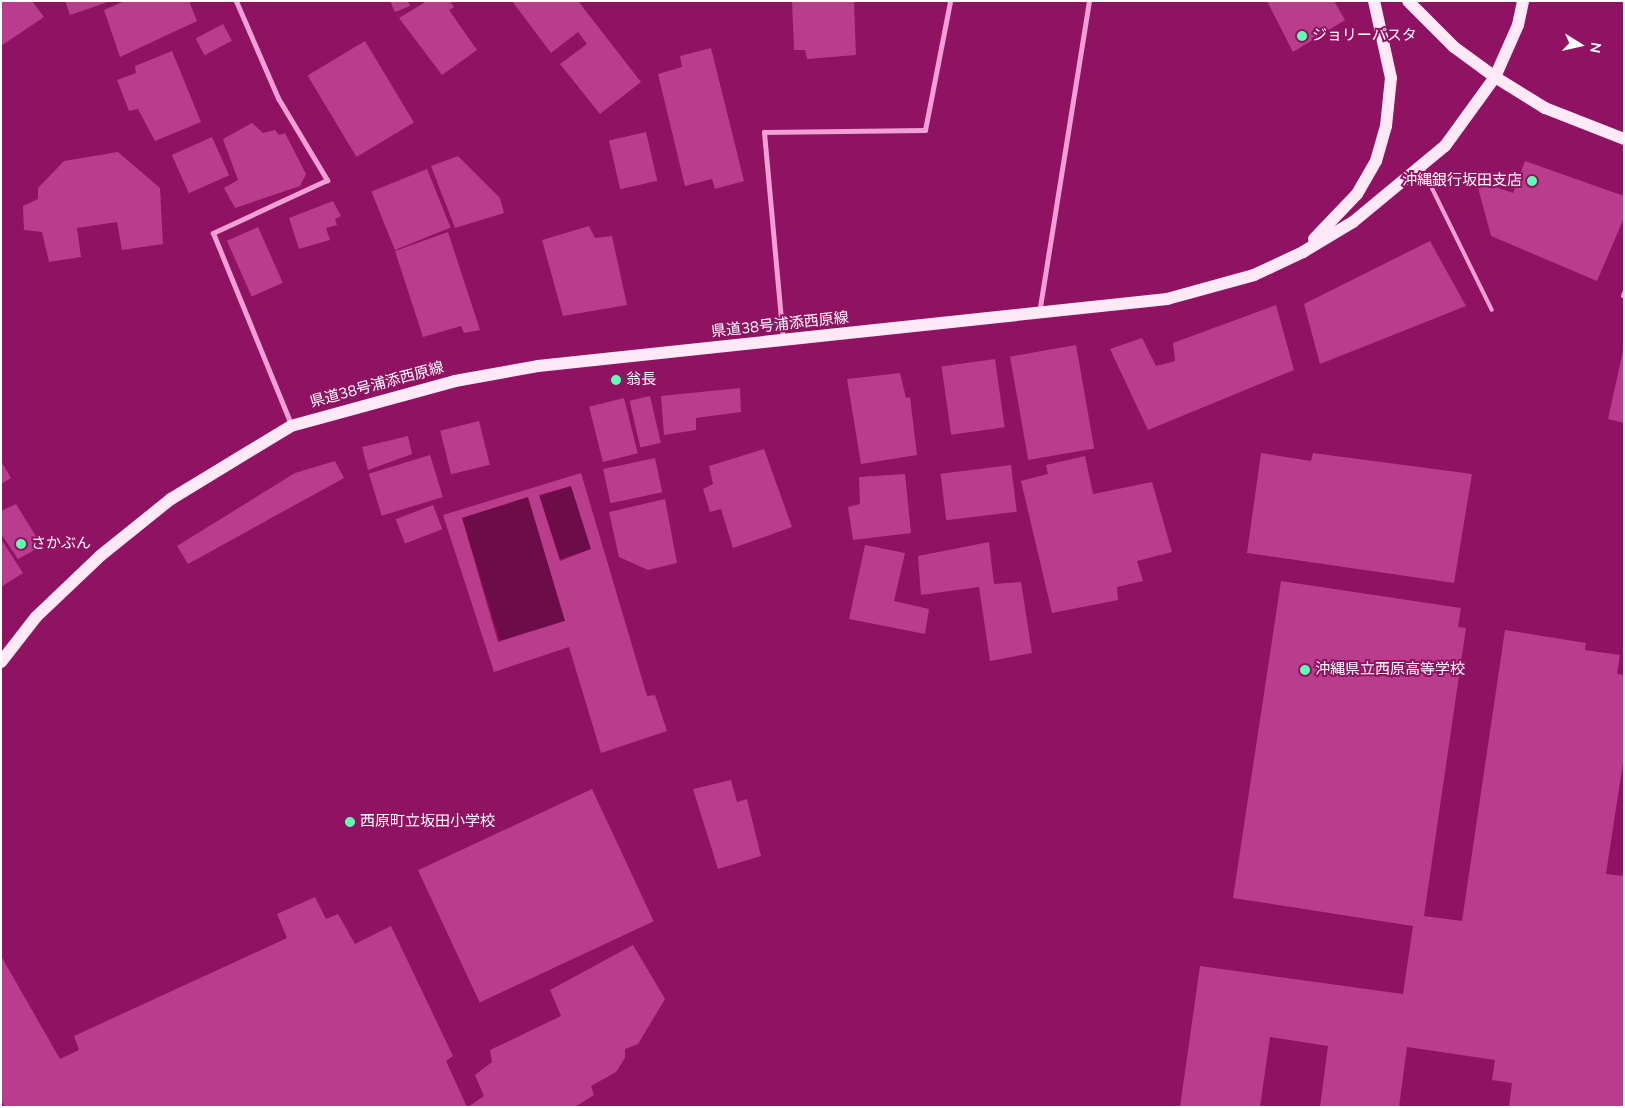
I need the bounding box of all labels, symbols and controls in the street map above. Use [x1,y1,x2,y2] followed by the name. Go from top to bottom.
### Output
[1555,20,1605,70] north arrow
[1312,27,1417,45] place label: ジョリーパスタ
[1296,30,1308,42] marker: ジョリーパスタ
[1585,41,1606,54] text: N
[1402,172,1522,190] place label: 沖縄銀行坂田支店
[1526,175,1538,187] marker: 沖縄銀行坂田支店
[710,309,850,341] street label: 県道38号浦添西原線
[308,358,446,412] street label: 県道38号浦添西原線
[626,371,656,389] place label: 翁長
[610,374,622,386] marker: 翁長
[31,535,91,553] place label: さかぶん
[15,538,27,550] marker: さかぶん
[1315,661,1465,679] place label: 沖縄県立西原高等学校
[1299,664,1311,676] marker: 沖縄県立西原高等学校
[360,813,495,831] place label: 西原町立坂田小学校
[344,816,356,828] marker: 西原町立坂田小学校

